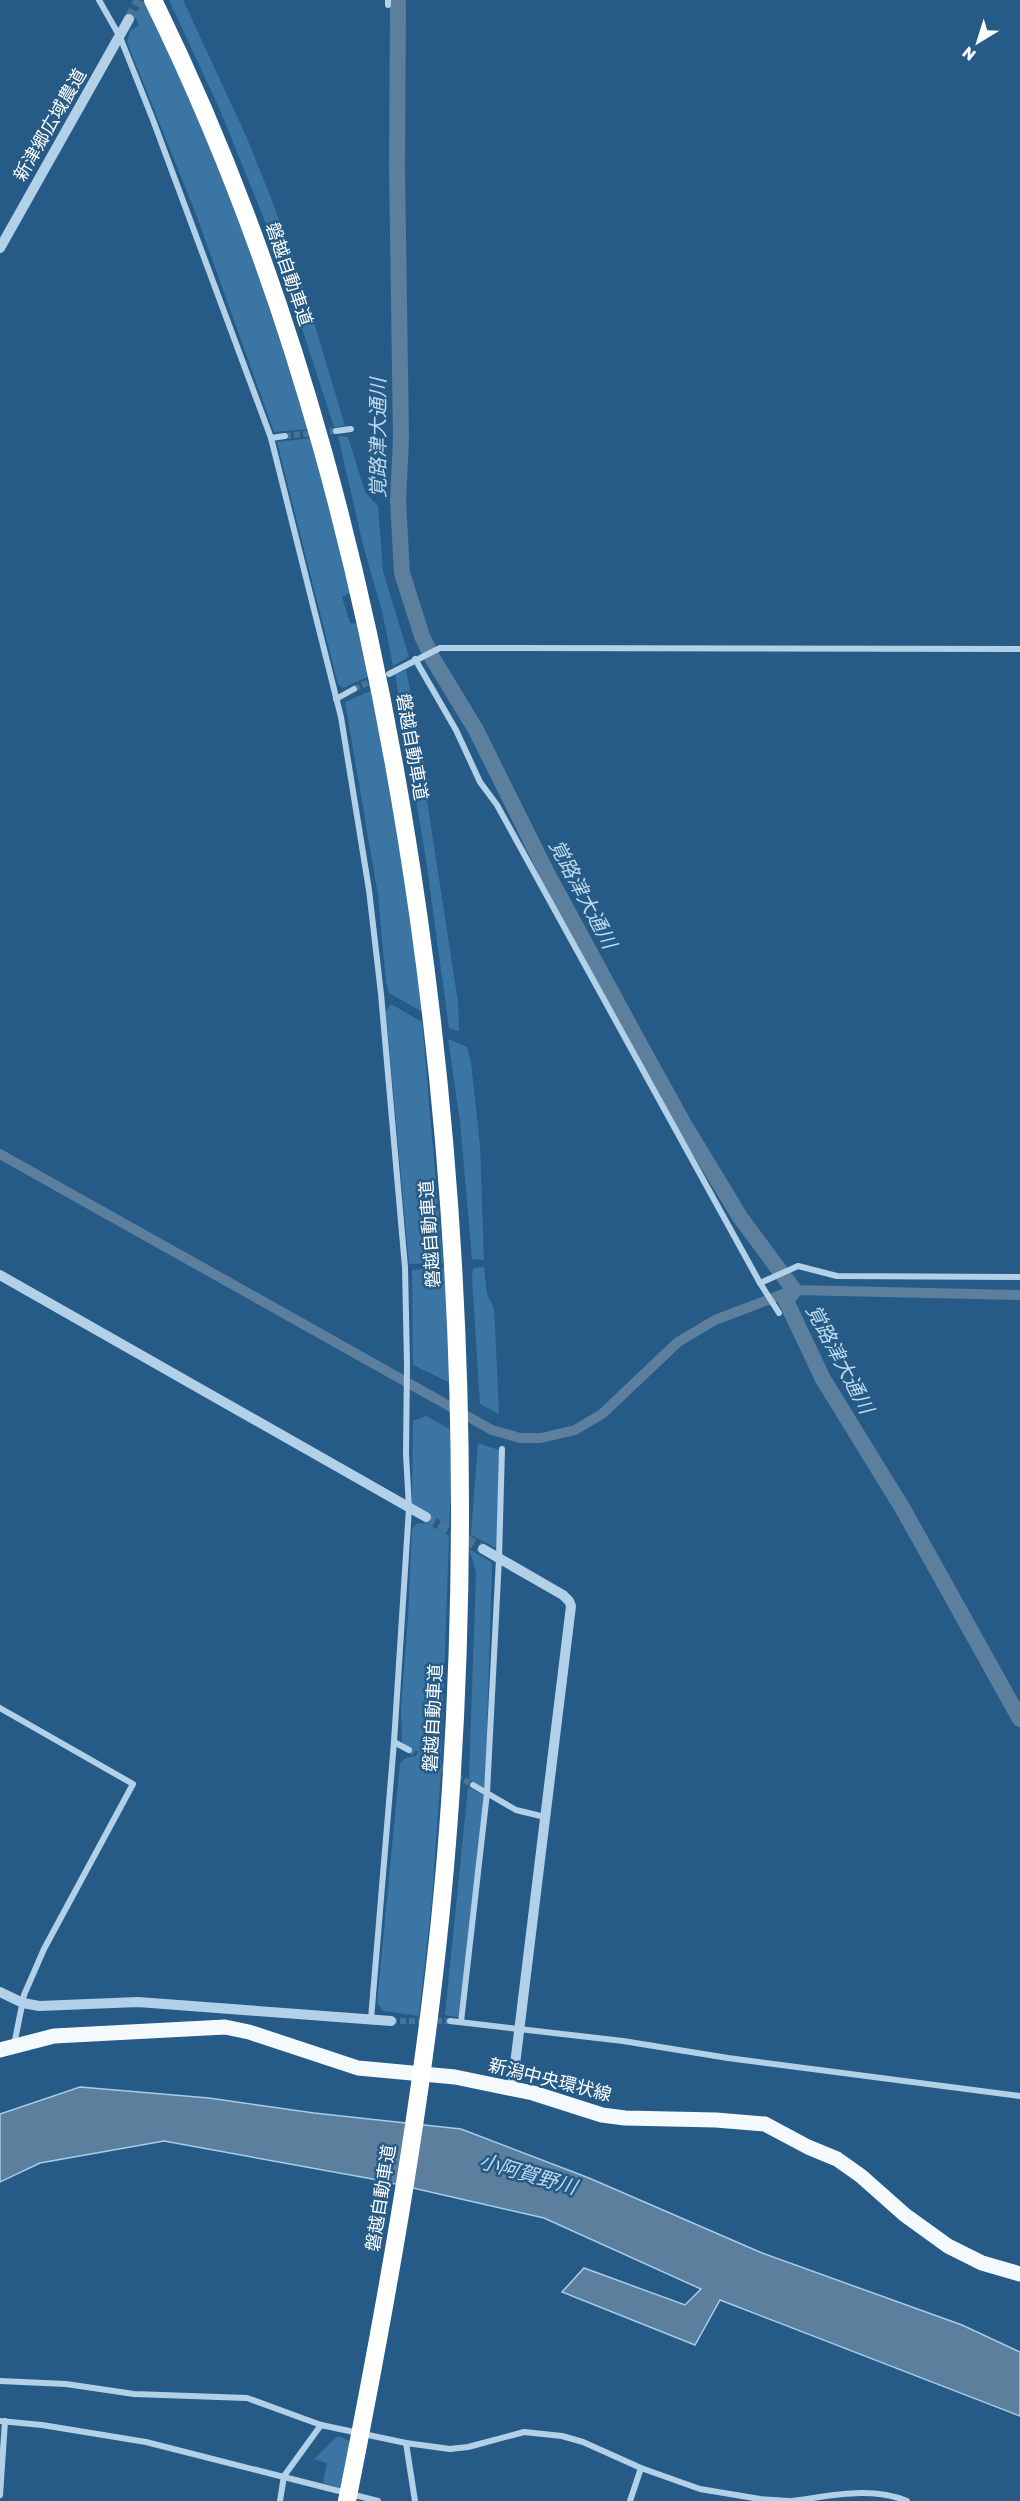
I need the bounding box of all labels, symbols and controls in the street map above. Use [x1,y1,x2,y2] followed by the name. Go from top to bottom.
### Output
[948,12,1008,72] north arrow
[959,42,979,64] text: N
[9,65,91,185] street label: 新津郷広域農道
[261,219,317,329] street label: 磐越自動車道
[366,376,390,498] water label: 覚路津大通川
[392,692,432,802] street label: 磐越自動車道
[544,835,623,954] water label: 覚路津大通川
[415,1179,445,1289] street label: 磐越自動車道
[801,1300,880,1419] water label: 覚路津大通川
[419,1663,447,1773] street label: 磐越自動車道
[486,2054,614,2106] street label: 新潟中央環状線
[362,2143,400,2253] street label: 磐越自動車道
[477,2149,581,2200] water label: 小阿賀野川

